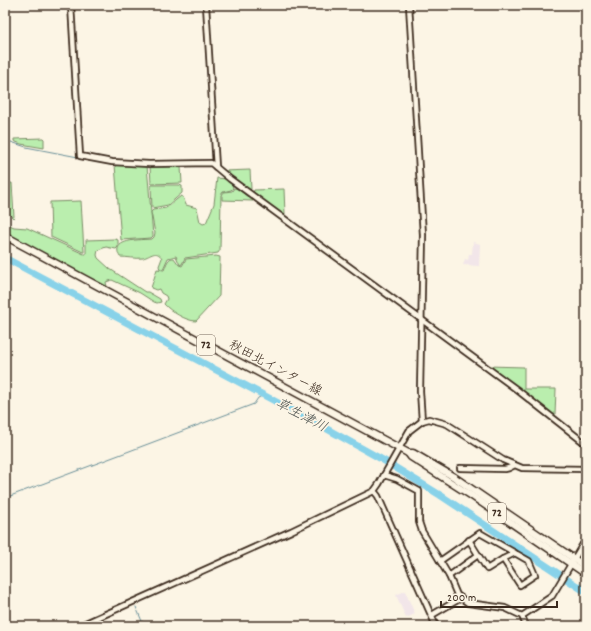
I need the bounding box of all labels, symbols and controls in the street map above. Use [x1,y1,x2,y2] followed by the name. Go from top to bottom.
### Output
[197,335,215,355] road number: 72
[225,336,326,402] street label: 秋田北インター線
[272,394,330,438] water label: 草生津川
[488,503,506,523] road number: 72
[441,583,557,609] scale bar
[447,590,476,607] text: 200 m

